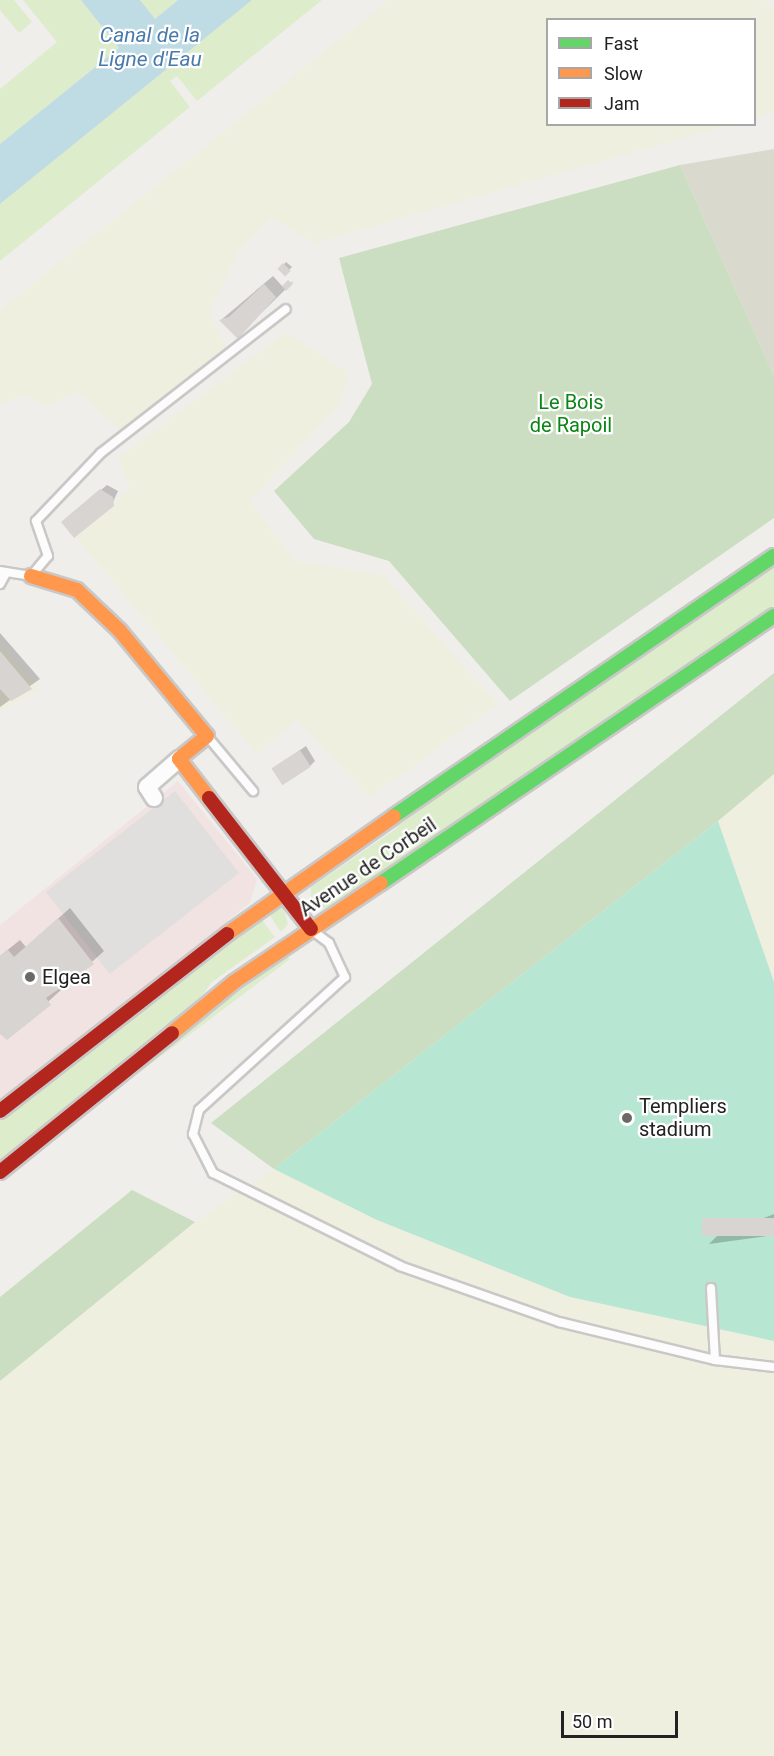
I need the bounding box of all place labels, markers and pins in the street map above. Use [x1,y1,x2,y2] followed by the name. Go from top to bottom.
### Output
[42,965,91,989] place label: Elgea
[23,970,37,984] marker: Elgea
[639,1094,727,1141] place label: Templiers stadium
[620,1111,634,1125] marker: Templiers stadium

